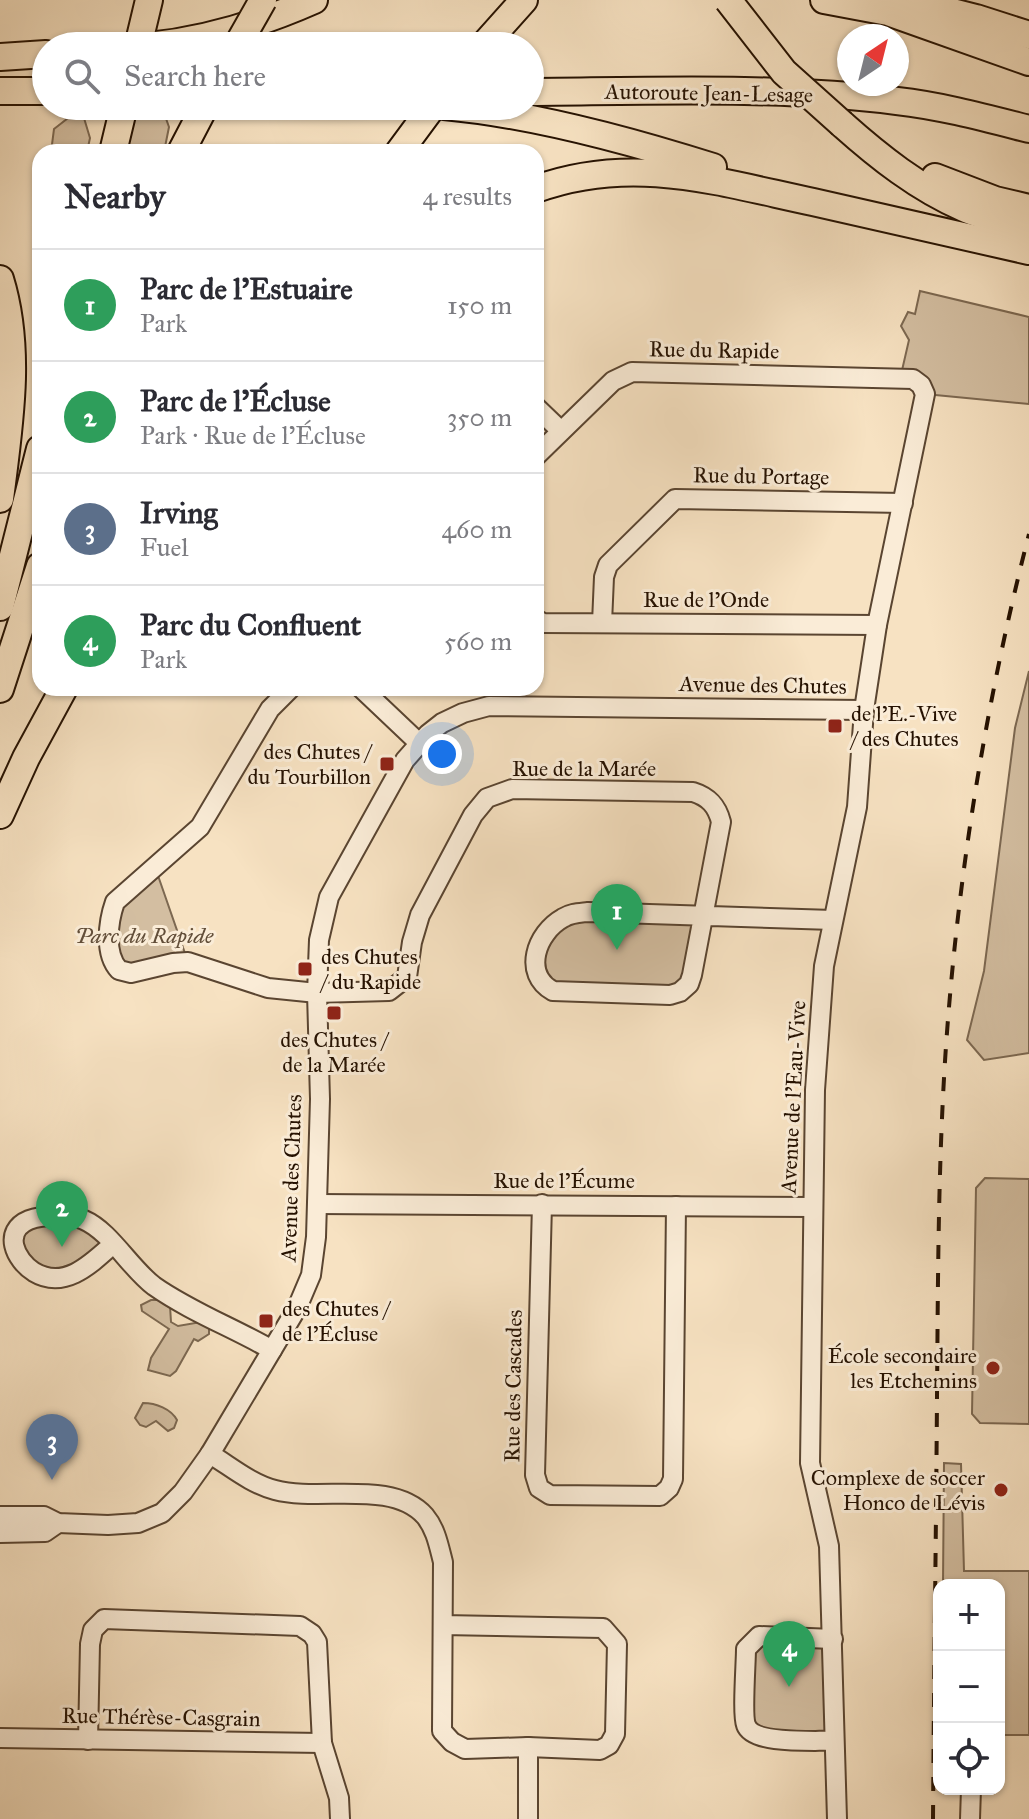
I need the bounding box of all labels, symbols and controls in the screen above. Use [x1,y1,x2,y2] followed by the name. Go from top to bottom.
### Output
[837,24,909,96] north arrow
[32,32,544,120] search box
[60,54,104,98] icon: search
[124,58,266,94] text: Search here
[604,78,813,108] street label: Autoroute Jean-Lesage
[64,176,166,217] text: Nearby
[423,180,512,212] text: 4 results
[140,271,353,307] text: Parc de l'Estuaire
[85,289,95,321] text: 1
[447,289,512,321] text: 150 m
[140,307,187,339] text: Park
[649,335,779,365] street label: Rue du Rapide
[140,383,331,419] text: Parc de l'Écluse
[84,401,96,433] text: 2
[447,401,512,433] text: 350 m
[140,419,366,451] text: Park · Rue de l'Écluse
[693,461,829,491] street label: Rue du Portage
[140,495,217,531] text: Irving
[85,513,95,545] text: 3
[442,513,512,545] text: 460 m
[140,531,188,563] text: Fuel
[643,586,769,613] street label: Rue de l'Onde
[140,607,361,643] text: Parc du Confluent
[83,625,97,657] text: 4
[444,625,512,657] text: 560 m
[140,643,187,675] text: Park
[678,670,847,700] street label: Avenue des Chutes
[849,700,958,752] place label: de l'E.-Vive / des Chutes
[826,717,844,735] marker: de l'E.-Vive / des Chutes
[422,734,462,774] your location
[247,738,373,790] place label: des Chutes / du Tourbillon
[378,755,396,773] marker: des Chutes / du Tourbillon
[512,755,656,782] street label: Rue de la Marée
[591,884,643,950] pin: 1
[75,922,214,949] park label: Parc du Rapide
[319,943,421,995] place label: des Chutes / du Rapide
[296,960,314,978] marker: des Chutes / du Rapide
[774,1000,812,1195] street label: Avenue de l'Eau-Vive
[325,1004,343,1022] marker: des Chutes / de la Marée
[280,1026,390,1078] place label: des Chutes / de la Marée
[275,1094,307,1263] street label: Avenue des Chutes
[493,1167,635,1194] street label: Rue de l'Écume
[36,1181,88,1247] pin: 2
[282,1295,392,1347] place label: des Chutes / de l'Écluse
[498,1309,528,1463] street label: Rue des Cascades
[257,1312,275,1330] marker: des Chutes / de l'Écluse
[828,1342,977,1394] place label: École secondaire les Etchemins
[984,1359,1002,1377] marker: École secondaire les Etchemins
[26,1414,78,1480] pin: 3
[811,1464,986,1516] place label: Complexe de soccer Honco de Lévis
[992,1481,1010,1499] marker: Complexe de soccer Honco de Lévis
[933,1579,1005,1795] map controls
[933,1579,1005,1651] button: +
[763,1621,815,1687] pin: 4
[933,1651,1005,1723] button: −
[61,1702,261,1732] street label: Rue Thérèse-Casgrain
[933,1723,1005,1795] button: locate

